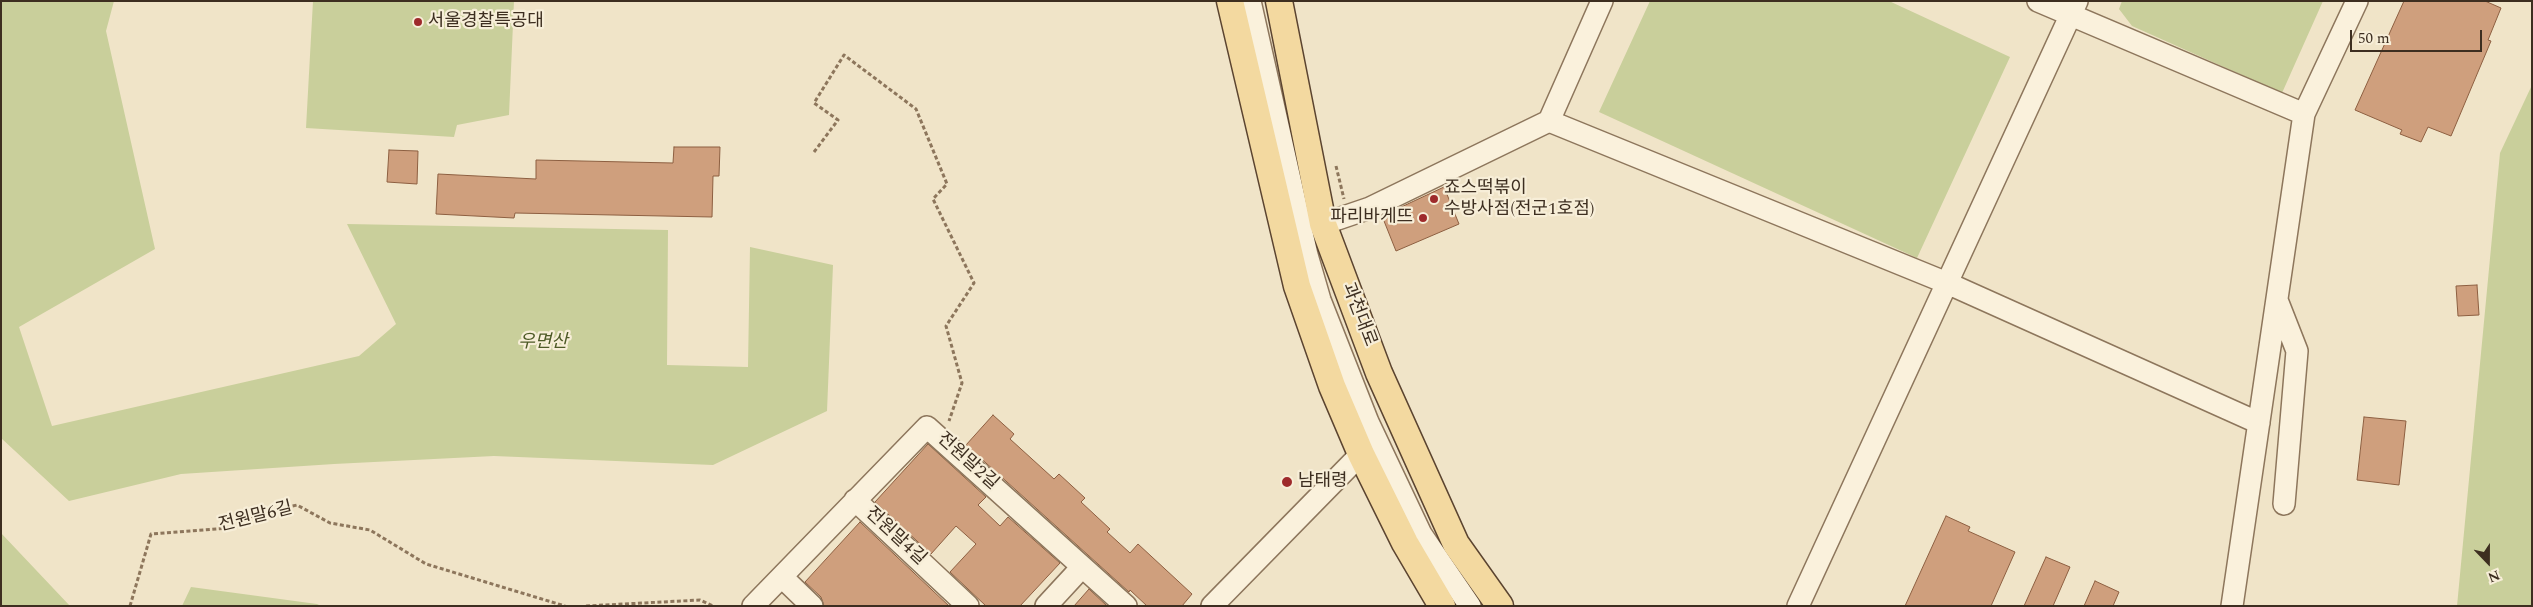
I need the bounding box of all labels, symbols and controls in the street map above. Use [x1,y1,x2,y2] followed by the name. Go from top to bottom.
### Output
[428,11,544,33] place label: 서울경찰특공대
[412,16,424,28] marker: 서울경찰특공대
[2353,20,2486,52] scale bar
[2358,27,2390,50] text: 50 m
[1444,178,1594,220] place label: 죠스떡볶이 수방사점(전군1호점)
[1428,193,1440,205] marker: 죠스떡볶이 수방사점(전군1호점)
[1330,207,1413,229] place label: 파리바게뜨
[1417,212,1429,224] marker: 파리바게뜨
[1336,280,1380,350] street label: 과천대로
[518,332,568,354] park label: 우면산
[932,429,1002,495] street label: 전원말2길
[1298,471,1348,493] place label: 남태령
[1280,475,1294,489] marker: 남태령
[217,498,295,538] street label: 전원말6길
[860,503,930,571] street label: 전원말4길
[2463,537,2513,587] north arrow
[2485,564,2503,588] text: N

